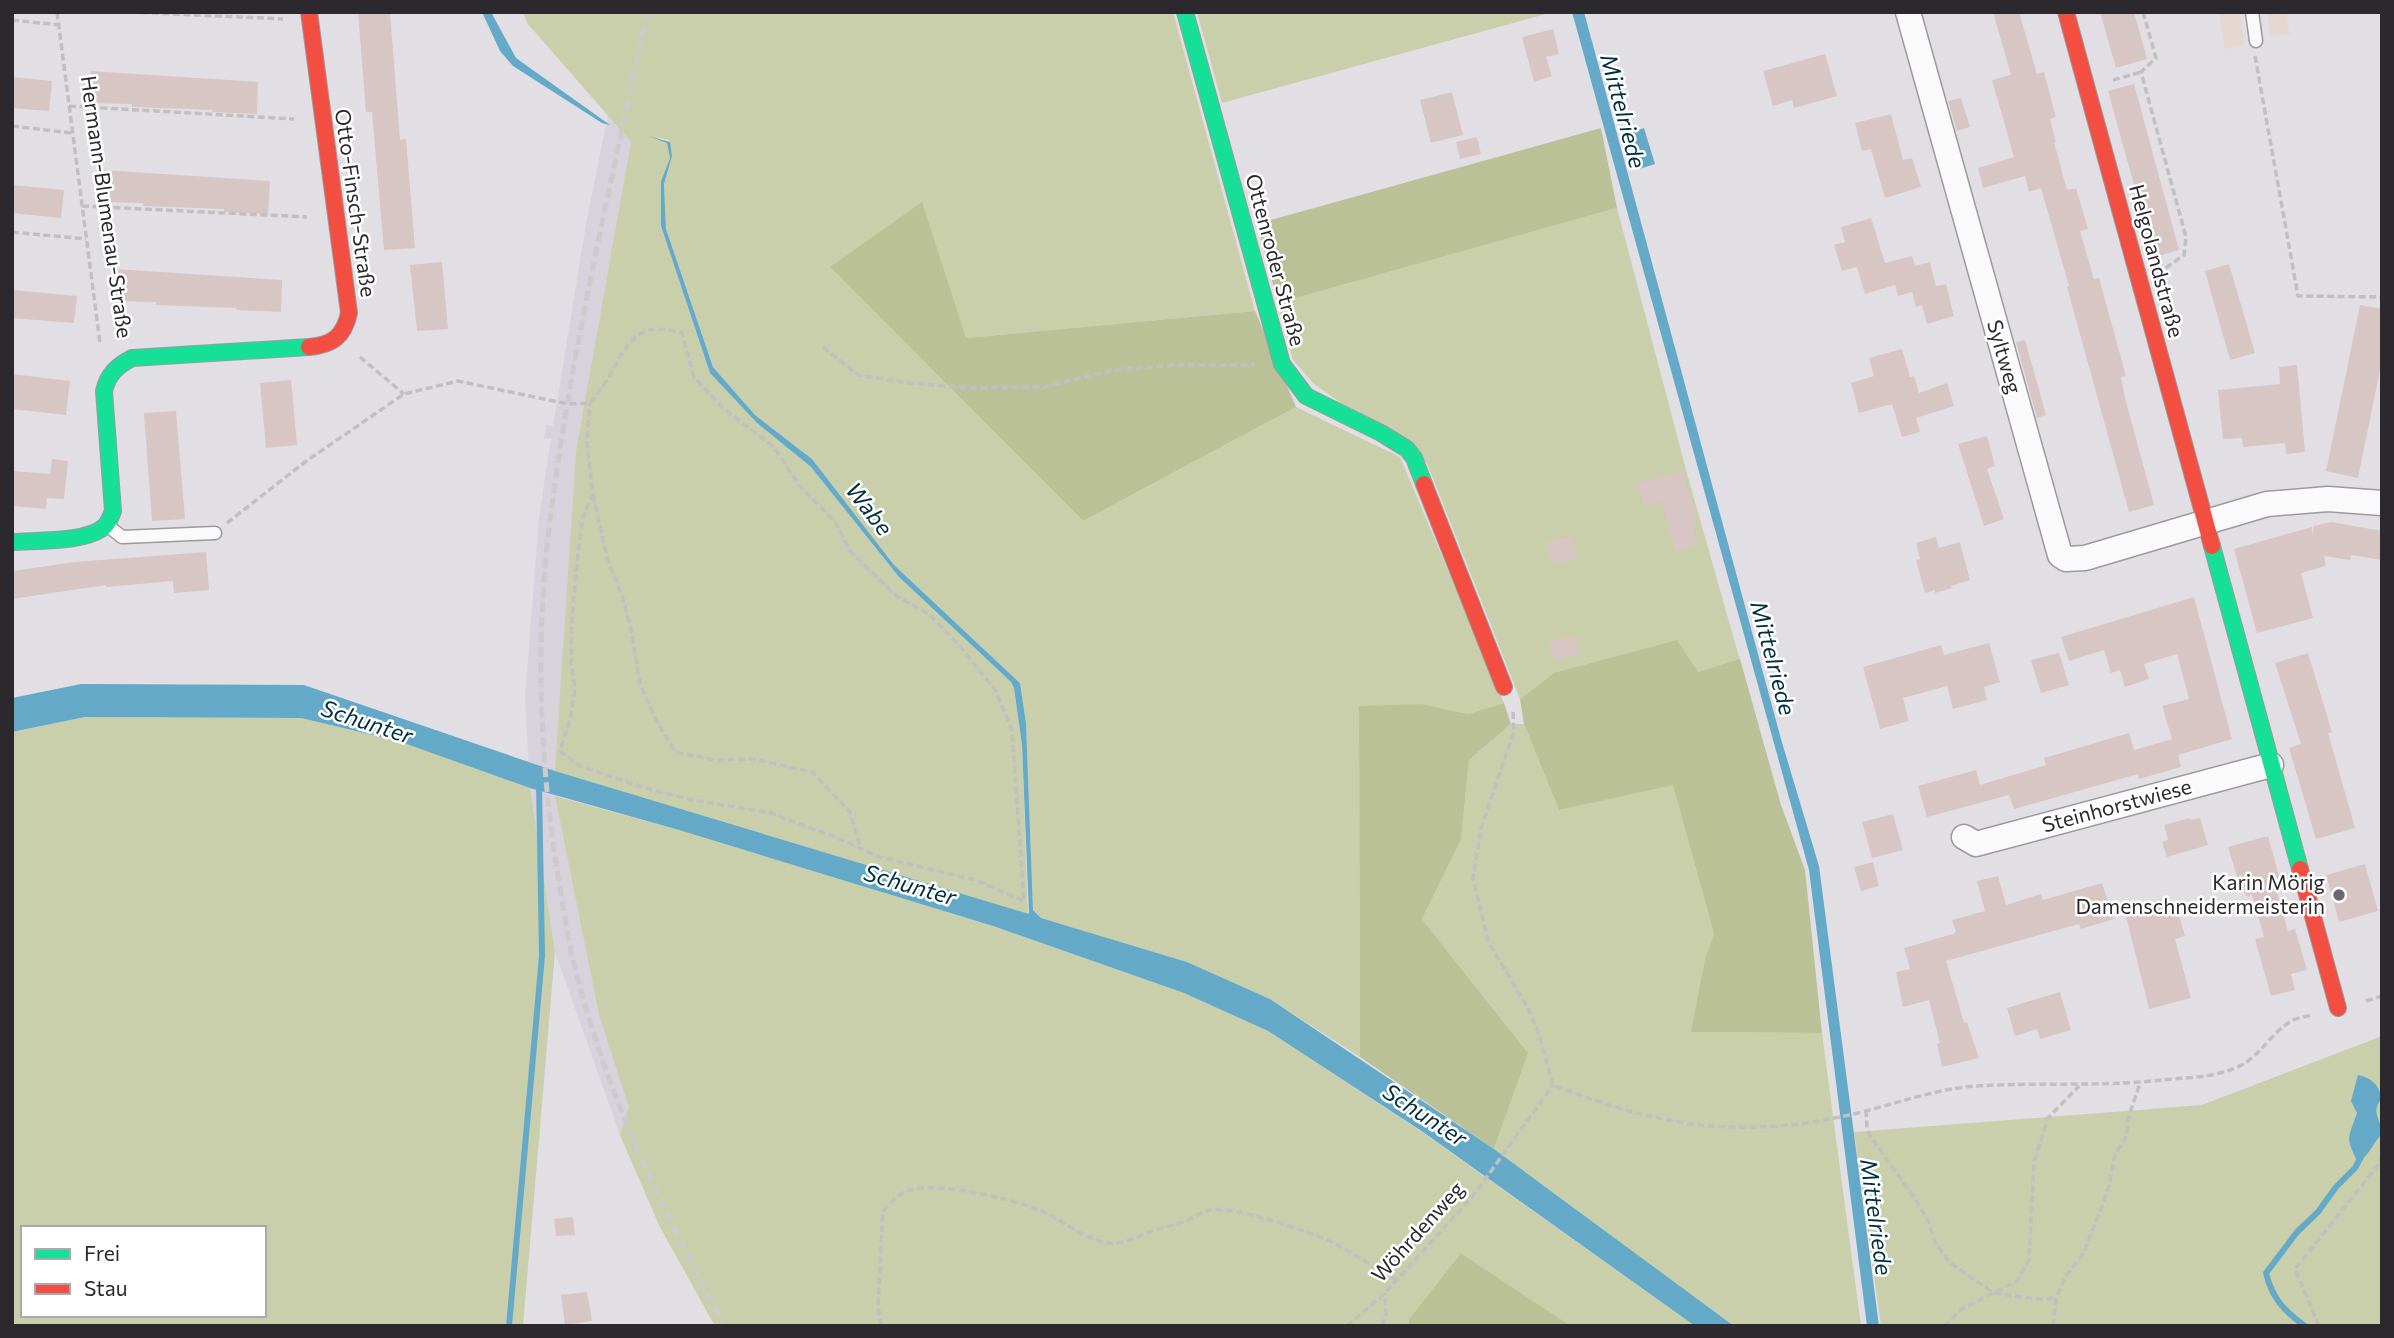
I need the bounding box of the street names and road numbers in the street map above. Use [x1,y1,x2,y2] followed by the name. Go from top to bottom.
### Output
[77,74,138,340] street label: Hermann-Blumenau-Straße
[331,107,382,298] street label: Otto-Finsch-Straße
[1241,171,1311,348] street label: Ottenroder Straße
[2125,181,2190,340] street label: Helgolandstraße
[1983,317,2028,396] street label: Syltweg
[2039,773,2194,837] street label: Steinhorstwiese
[1365,1176,1468,1286] street label: Wöhrdenweg

